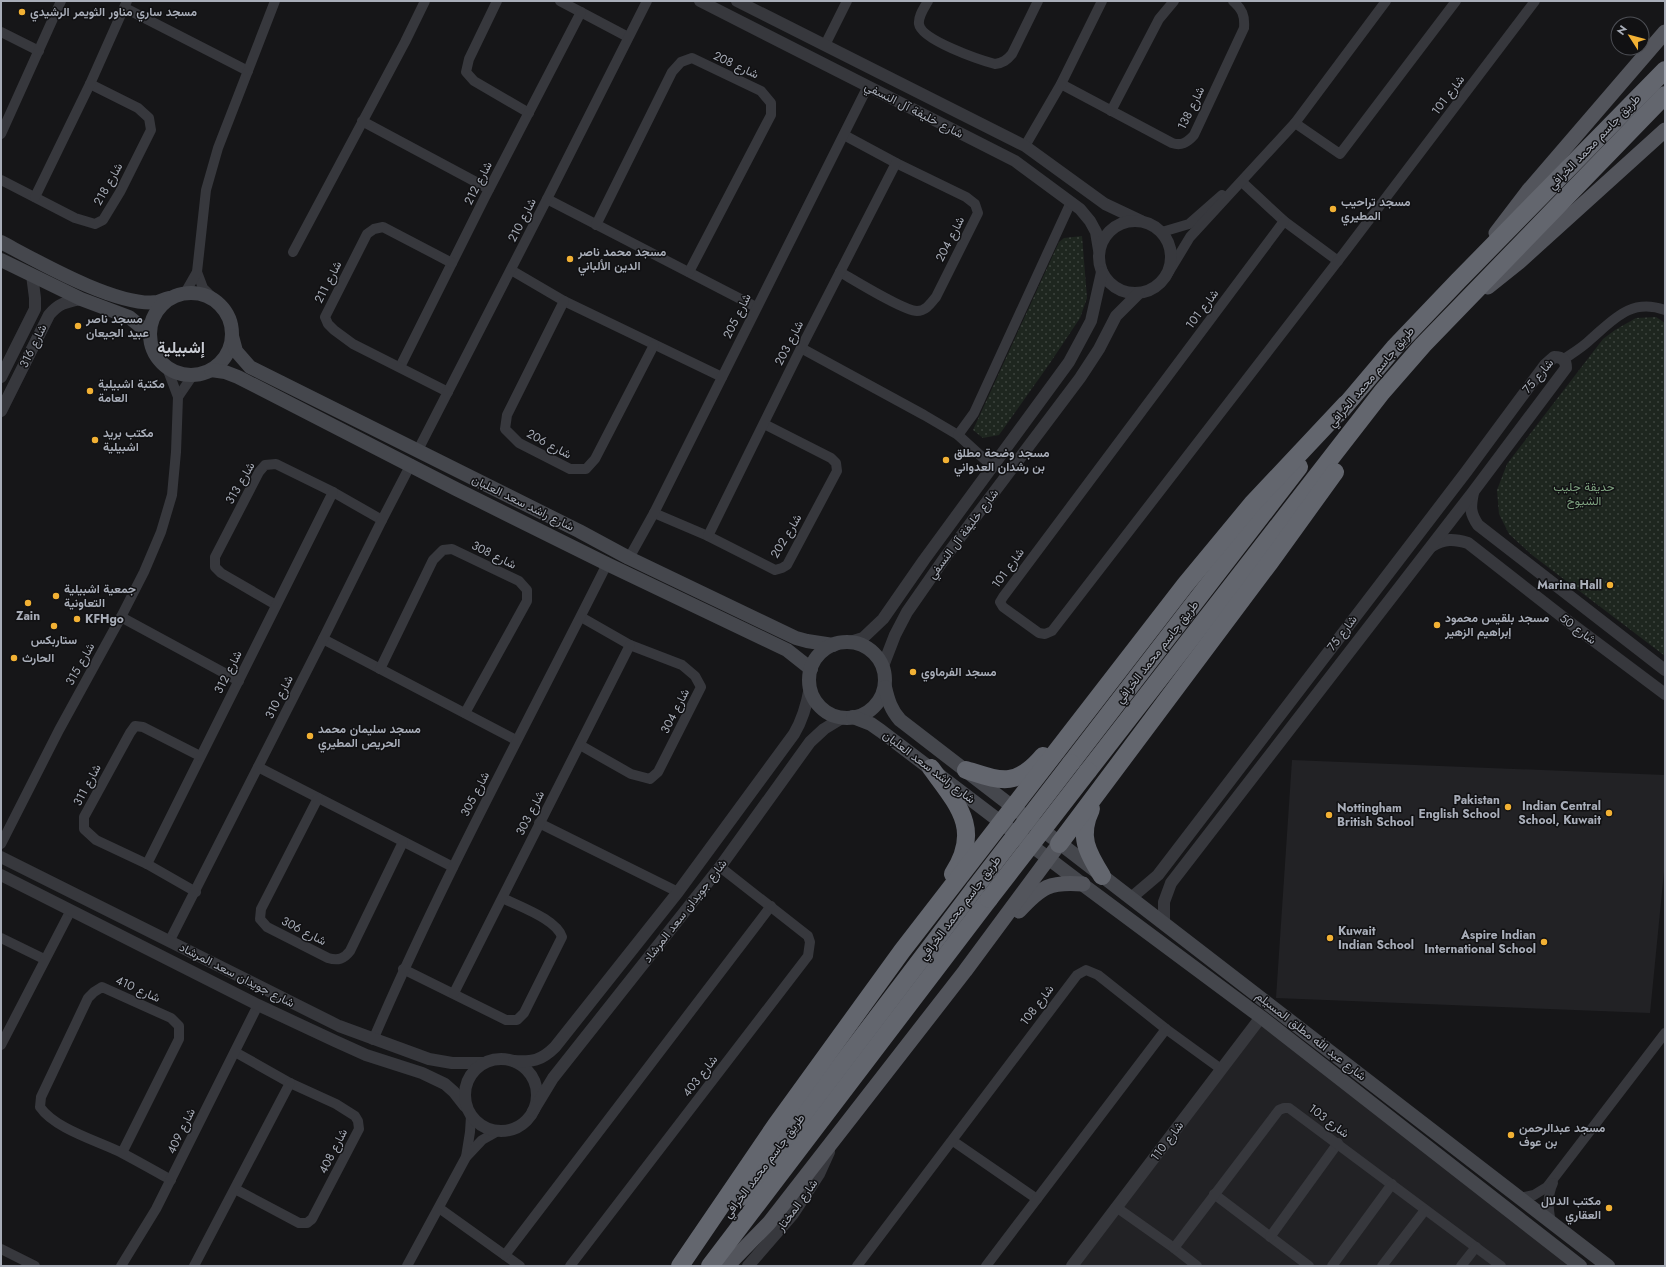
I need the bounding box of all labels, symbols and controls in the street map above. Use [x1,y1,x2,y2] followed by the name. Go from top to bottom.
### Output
[30,3,197,22] place label: مسجد ساري مناور الثويمر الرشيدي
[17,7,27,17] marker: مسجد ساري مناور الثويمر الرشيدي
[1610,16,1650,56] north arrow
[1613,22,1631,38] text: N
[710,47,762,83] street label: شارع 208
[1427,71,1469,119] street label: شارع 101
[861,77,967,144] street label: شارع خليفة آل النسفي
[1173,83,1209,133] street label: شارع 138
[1544,90,1645,194] street label: طريق جاسم محمد الخرافي
[459,158,497,208] street label: شارع 212
[89,159,127,209] street label: شارع 218
[1341,193,1411,226] place label: مسجد تراحيب المطيري
[503,195,541,245] street label: شارع 210
[1328,204,1338,214] marker: مسجد تراحيب المطيري
[931,213,969,265] street label: شارع 204
[577,243,667,276] place label: مسجد محمد ناصر الدين الألباني
[565,254,575,264] marker: مسجد محمد ناصر الدين الألباني
[310,258,346,306] street label: شارع 211
[1181,285,1223,333] street label: شارع 101
[718,290,756,342] street label: شارع 205
[85,310,149,342] place label: مسجد ناصر عبيد الجيعان
[770,317,808,369] street label: شارع 203
[15,321,51,371] street label: شارع 316
[73,321,83,331] marker: مسجد ناصر عبيد الجيعان
[1323,323,1419,432] street label: طريق جاسم محمد الخرافي
[157,336,205,359] district label: إشبيلية
[1518,355,1558,397] street label: شارع 75
[98,375,165,407] place label: مكتبة اشبيلية العامة
[85,386,95,396] marker: مكتبة اشبيلية العامة
[103,424,154,456] place label: مكتب بريد اشبيلية
[523,425,575,463] street label: شارع 206
[90,435,100,445] marker: مكتب بريد اشبيلية
[954,444,1050,477] place label: مسجد وضحة مطلق بن رشدان العدواني
[941,455,951,465] marker: مسجد وضحة مطلق بن رشدان العدواني
[221,458,259,508] street label: شارع 313
[469,470,577,536] street label: شارع راشد سعد العلبان
[1553,478,1615,510] park label: حديقة جليب الشيوخ
[923,485,1004,583] street label: شارع خليفة آل النسفي
[766,511,806,561] street label: شارع 202
[468,536,520,574] street label: شارع 308
[987,544,1029,592] street label: شارع 101
[1537,576,1602,594] place label: Marina Hall
[64,580,136,612] place label: جمعية اشبيلية التعاونية
[1605,580,1615,590] marker: Marina Hall
[51,591,61,601] marker: جمعية اشبيلية التعاونية
[1111,596,1204,708] street label: طريق جاسم محمد الخرافي
[23,598,33,608] marker: Zain
[16,607,40,625] place label: Zain
[1444,609,1550,641] place label: مسجد بلقيس محمود إبراهيم الزهير
[1556,609,1600,649] street label: شارع 50
[85,610,124,628] place label: KFHgo
[1323,611,1361,655] street label: شارع 75
[72,614,82,624] marker: KFHgo
[1432,620,1442,630] marker: مسجد بلقيس محمود إبراهيم الزهير
[49,621,59,631] marker: ستاربكس
[31,631,78,649] place label: ستاربكس
[61,639,99,689] street label: شارع 315
[209,647,247,697] street label: شارع 312
[22,649,54,667] place label: الحارث
[9,653,19,663] marker: الحارث
[921,663,997,682] place label: مسجد الفرماوي
[908,667,918,677] marker: مسجد الفرماوي
[260,672,298,722] street label: شارع 310
[656,685,694,737] street label: شارع 304
[318,720,421,753] place label: مسجد سليمان محمد الحريص المطيري
[879,726,979,808] street label: شارع راشد سعد العلبان
[305,731,315,741] marker: مسجد سليمان محمد الحريص المطيري
[68,761,106,809] street label: شارع 311
[456,768,494,820] street label: شارع 305
[511,788,549,838] street label: شارع 303
[1418,791,1500,823] place label: Pakistan English School
[1518,797,1601,829] place label: Indian Central School, Kuwait
[1337,799,1414,831] place label: Nottingham British School
[1503,802,1513,812] marker: Pakistan English School
[1604,808,1614,818] marker: Indian Central School, Kuwait
[1324,810,1334,820] marker: Nottingham British School
[915,852,1006,965] street label: طريق جاسم محمد الخرافي
[639,855,731,967] street label: شارع جويدان سعد المرشاد
[278,912,330,950] street label: شارع 306
[1338,922,1414,954] place label: Kuwait Indian School
[1424,926,1536,958] place label: Aspire Indian International School
[1325,933,1335,943] marker: Kuwait Indian School
[1539,937,1549,947] marker: Aspire Indian International School
[176,938,298,1012] street label: شارع جويدان سعد المرشاد
[113,971,163,1007] street label: شارع 410
[1016,981,1058,1029] street label: شارع 108
[1252,987,1370,1085] street label: شارع عبد الله مطلق المسيلم
[678,1051,722,1101] street label: شارع 403
[1305,1100,1353,1142] street label: شارع 103
[162,1105,200,1157] street label: شارع 409
[719,1110,810,1223] street label: طريق جاسم محمد الخرافي
[1146,1117,1188,1165] street label: شارع 110
[1519,1119,1606,1151] place label: مسجد عبدالرحمن بن عوف
[314,1125,352,1177] street label: شارع 408
[1506,1130,1516,1140] marker: مسجد عبدالرحمن بن عوف
[771,1175,822,1236] street label: شارع المختار
[1541,1192,1601,1225] place label: مكتب الدلال العقاري
[1604,1203,1614,1213] marker: مكتب الدلال العقاري

